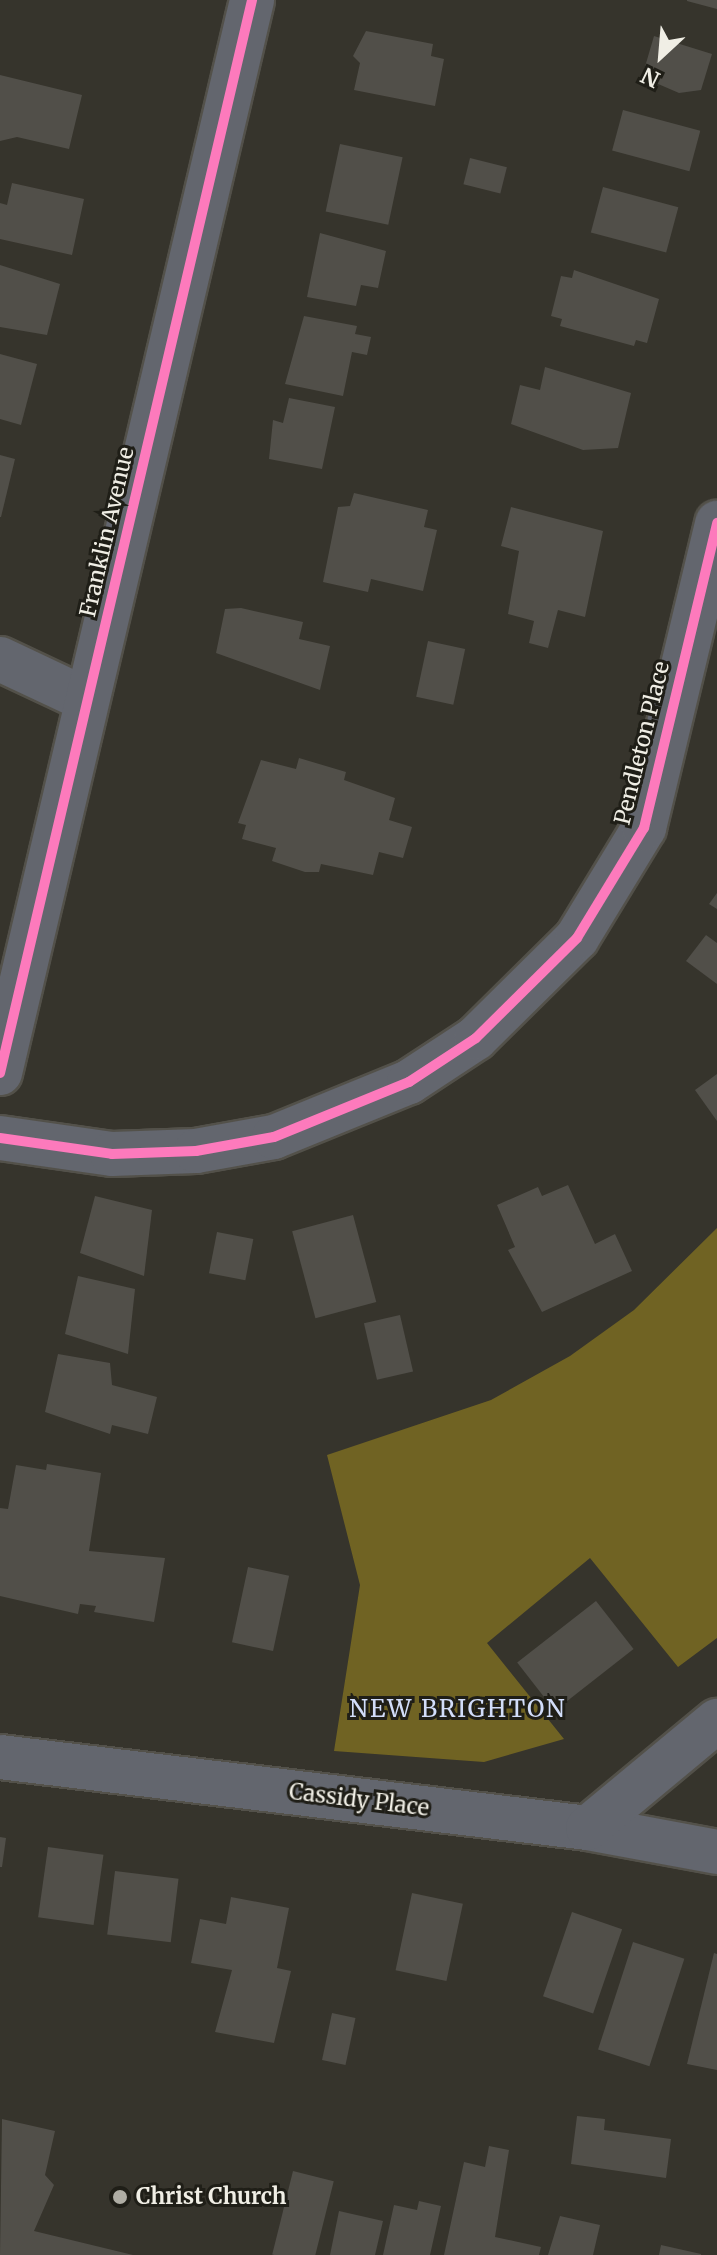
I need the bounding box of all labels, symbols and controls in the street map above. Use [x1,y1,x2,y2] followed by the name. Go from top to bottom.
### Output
[621,16,701,96] north arrow
[637,61,664,94] text: N
[75,444,139,620] street label: Franklin Avenue
[609,659,675,827] street label: Pendleton Place
[349,1695,567,1723] district label: NEW BRIGHTON
[287,1778,431,1822] street label: Cassidy Place
[136,2184,287,2210] place label: Christ Church
[111,2188,129,2206] marker: Christ Church

